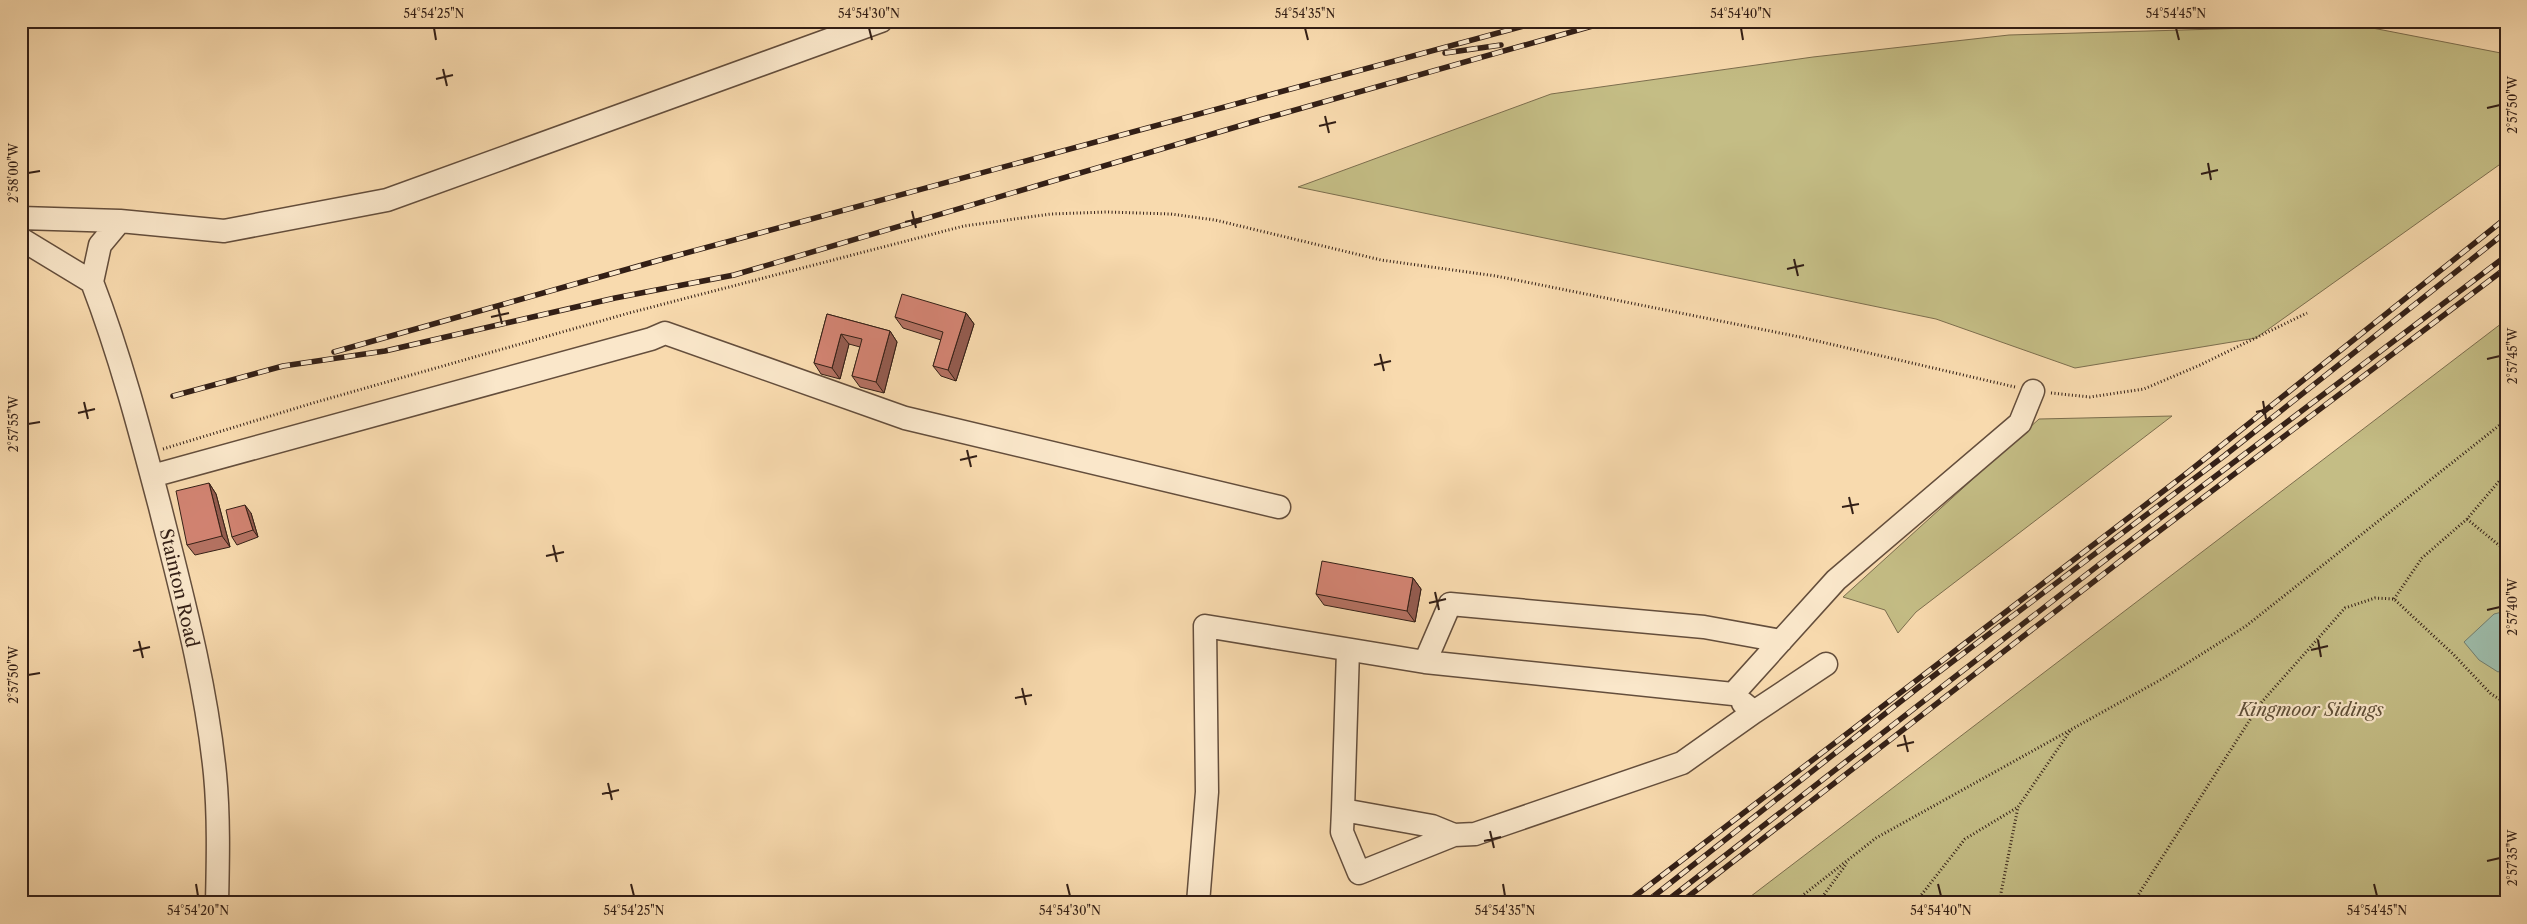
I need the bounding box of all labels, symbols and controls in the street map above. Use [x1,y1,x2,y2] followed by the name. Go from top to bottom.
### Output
[404,6,465,21] text: 54°54'25"N
[838,6,900,21] text: 54°54'30"N
[1275,6,1335,21] text: 54°54'35"N
[1710,6,1772,21] text: 54°54'40"N
[2146,6,2206,21] text: 54°54'45"N
[2505,75,2520,134] text: 2°57'50"W
[6,142,21,203] text: 2°58'00"W
[2505,327,2520,384] text: 2°57'45"W
[6,395,21,452] text: 2°57'55"W
[155,526,203,650] street label: Stainton Road
[2505,577,2520,636] text: 2°57'40"W
[6,645,21,704] text: 2°57'50"W
[2236,699,2384,721] park label: Kingmoor Sidings
[2505,829,2520,886] text: 2°57'35"W
[167,903,229,918] text: 54°54'20"N
[604,903,665,918] text: 54°54'25"N
[1039,903,1101,918] text: 54°54'30"N
[1475,903,1535,918] text: 54°54'35"N
[1910,903,1972,918] text: 54°54'40"N
[2347,903,2407,918] text: 54°54'45"N

